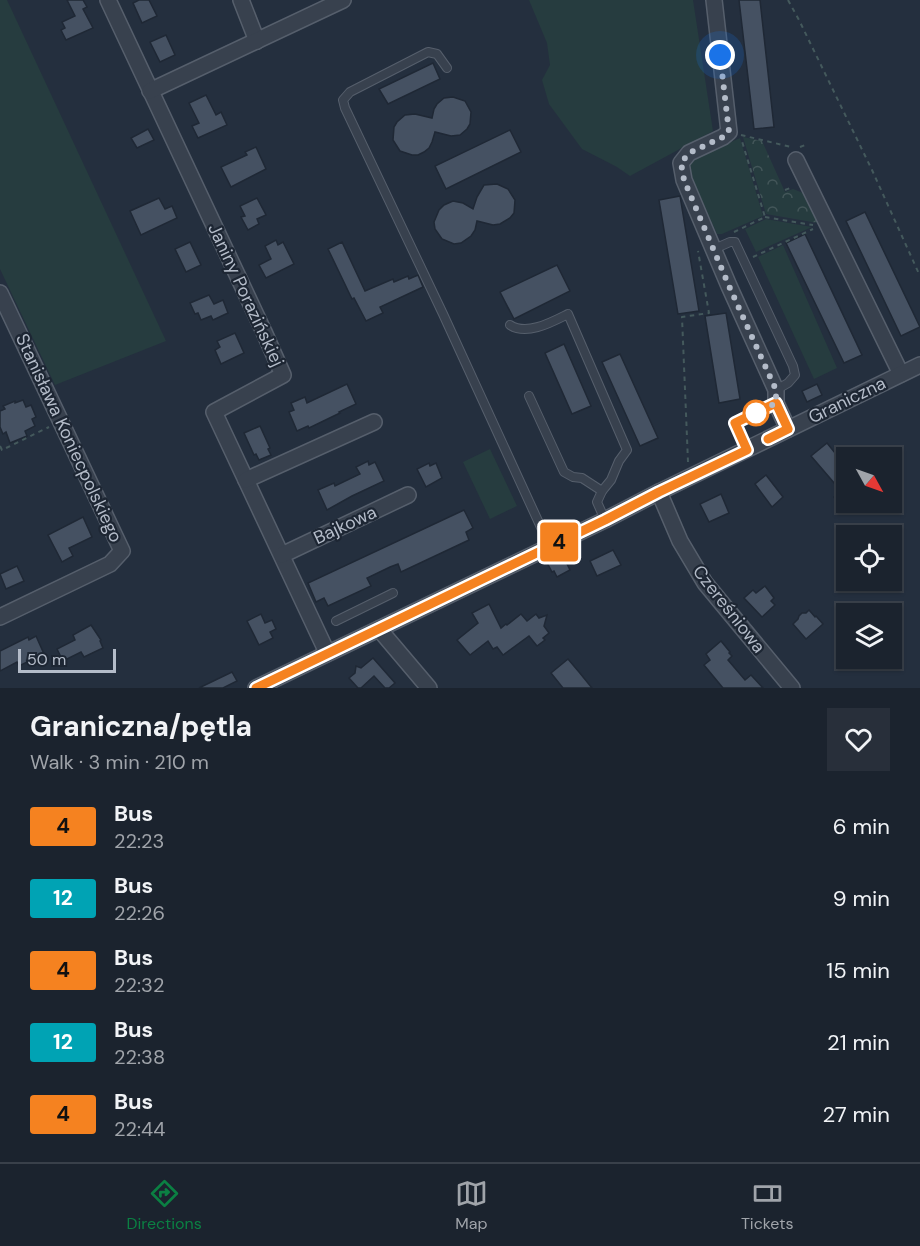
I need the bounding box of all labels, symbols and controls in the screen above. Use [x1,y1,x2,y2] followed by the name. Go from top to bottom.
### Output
[705,40,735,70] your location
[202,220,290,370] street label: Janiny Porazińskiej
[10,330,128,546] street label: Stanisława Koniecpolskiego
[804,371,890,429] street label: Graniczna
[743,400,769,426] unlabelled marker
[836,447,902,513] north arrow
[836,447,902,669] map controls
[310,500,380,550] street label: Bajkowa
[540,522,578,562] line badge: 4
[836,525,902,591] button: locate
[552,528,566,556] text: 4
[687,560,771,658] street label: Czereśniowa
[836,603,902,669] button: layers
[18,646,116,674] scale bar
[27,649,66,670] text: 50 m
[30,708,252,745] text: Graniczna/pętla
[827,708,890,771] button: heart
[30,749,209,775] text: Walk · 3 min · 210 m
[114,799,153,828] text: Bus
[56,812,70,840] text: 4
[833,812,890,841] text: 6 min
[114,828,164,854] text: 22:23
[114,871,153,900] text: Bus
[53,884,73,912] text: 12
[833,884,890,913] text: 9 min
[114,900,165,926] text: 22:26
[114,943,153,972] text: Bus
[56,956,70,984] text: 4
[826,956,890,985] text: 15 min
[114,972,164,998] text: 22:32
[114,1015,153,1044] text: Bus
[53,1028,73,1056] text: 12
[827,1028,890,1057] text: 21 min
[114,1044,165,1070] text: 22:38
[114,1087,153,1116] text: Bus
[56,1100,70,1128] text: 4
[823,1100,890,1129] text: 27 min
[114,1116,165,1142] text: 22:44
[127,1177,202,1234] tab: Directions
[455,1177,488,1234] tab: Map
[741,1177,793,1234] tab: Tickets

